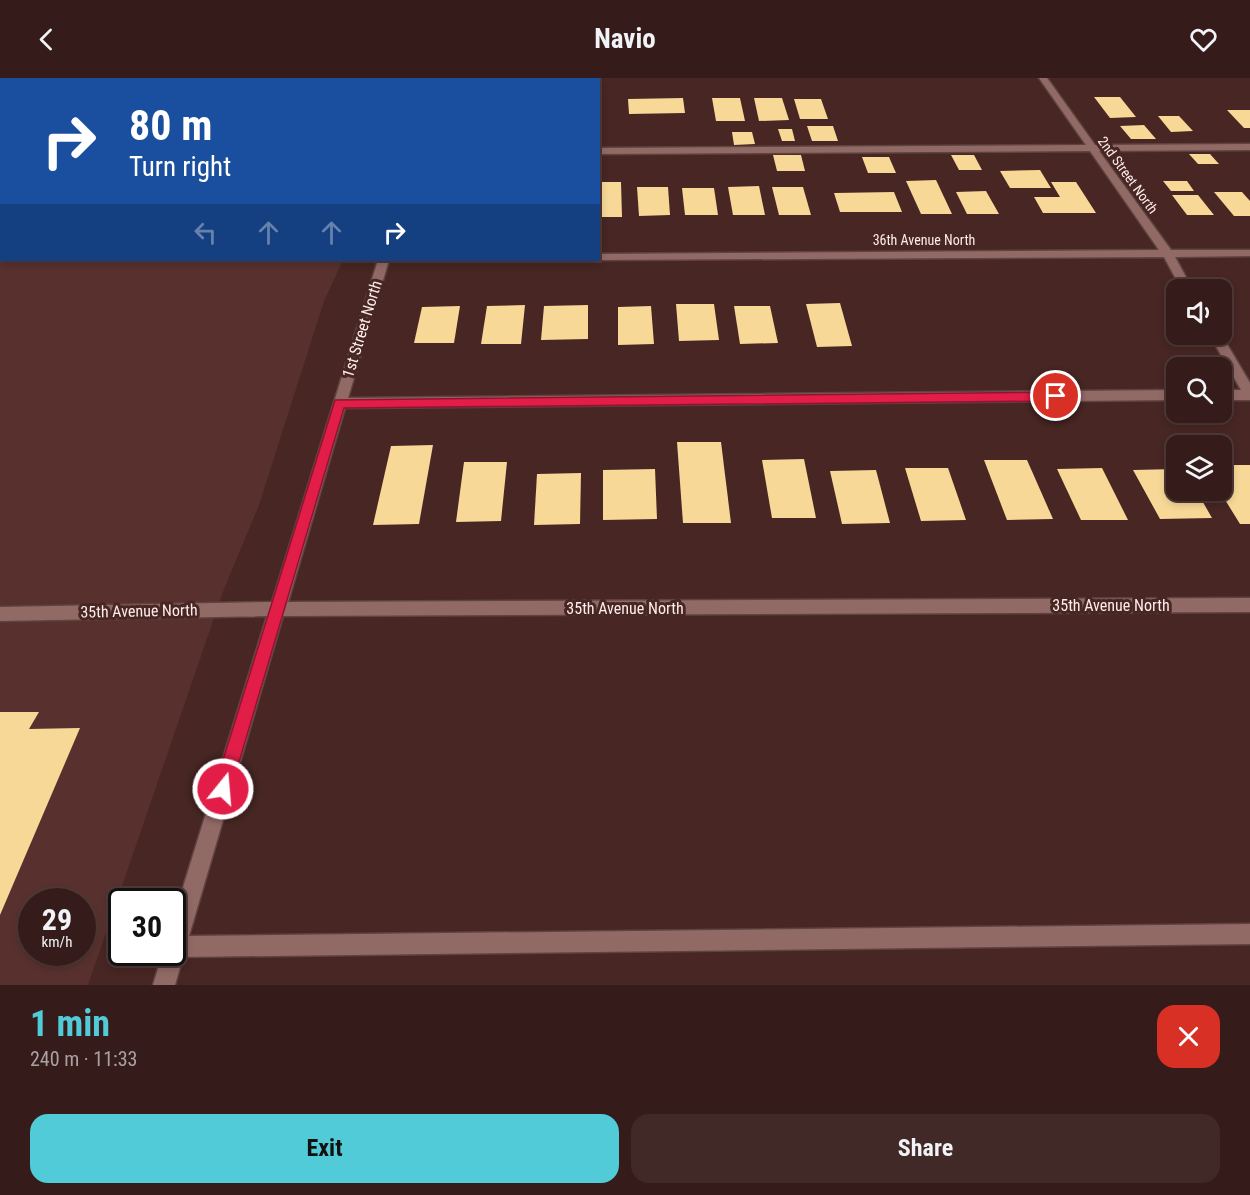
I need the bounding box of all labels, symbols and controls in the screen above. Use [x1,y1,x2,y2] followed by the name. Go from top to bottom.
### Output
[30,23,63,56] icon: back
[594,23,656,55] text: Navio
[1187,23,1220,56] icon: heart
[129,101,212,150] text: 80 m
[30,102,108,180] icon: right
[1095,133,1161,217] street label: 2nd Street North
[129,151,231,183] text: Turn right
[189,216,222,249] icon: left
[252,216,285,249] icon: ahead
[315,216,348,249] icon: ahead
[378,216,411,249] icon: right
[873,232,975,248] street label: 36th Avenue North
[338,278,386,380] street label: 1st Street North
[1166,279,1232,501] map controls
[1166,279,1232,345] button: sound
[1166,357,1232,423] button: search
[1030,370,1081,421] pin
[1039,379,1072,412] icon: arrive
[1166,435,1232,501] button: layers
[1052,596,1170,615] street label: 35th Avenue North
[566,599,684,618] street label: 35th Avenue North
[80,600,198,622] street label: 35th Avenue North
[191,757,255,821] position arrow
[108,888,186,966] speed limit sign: 30
[42,902,72,937] text: 29
[42,933,72,951] text: km/h
[30,1003,110,1045] text: 1 min
[1157,1005,1220,1068] button: close
[30,1047,137,1071] text: 240 m · 11:33
[30,1114,619,1183] button: Exit
[631,1114,1220,1183] button: Share

